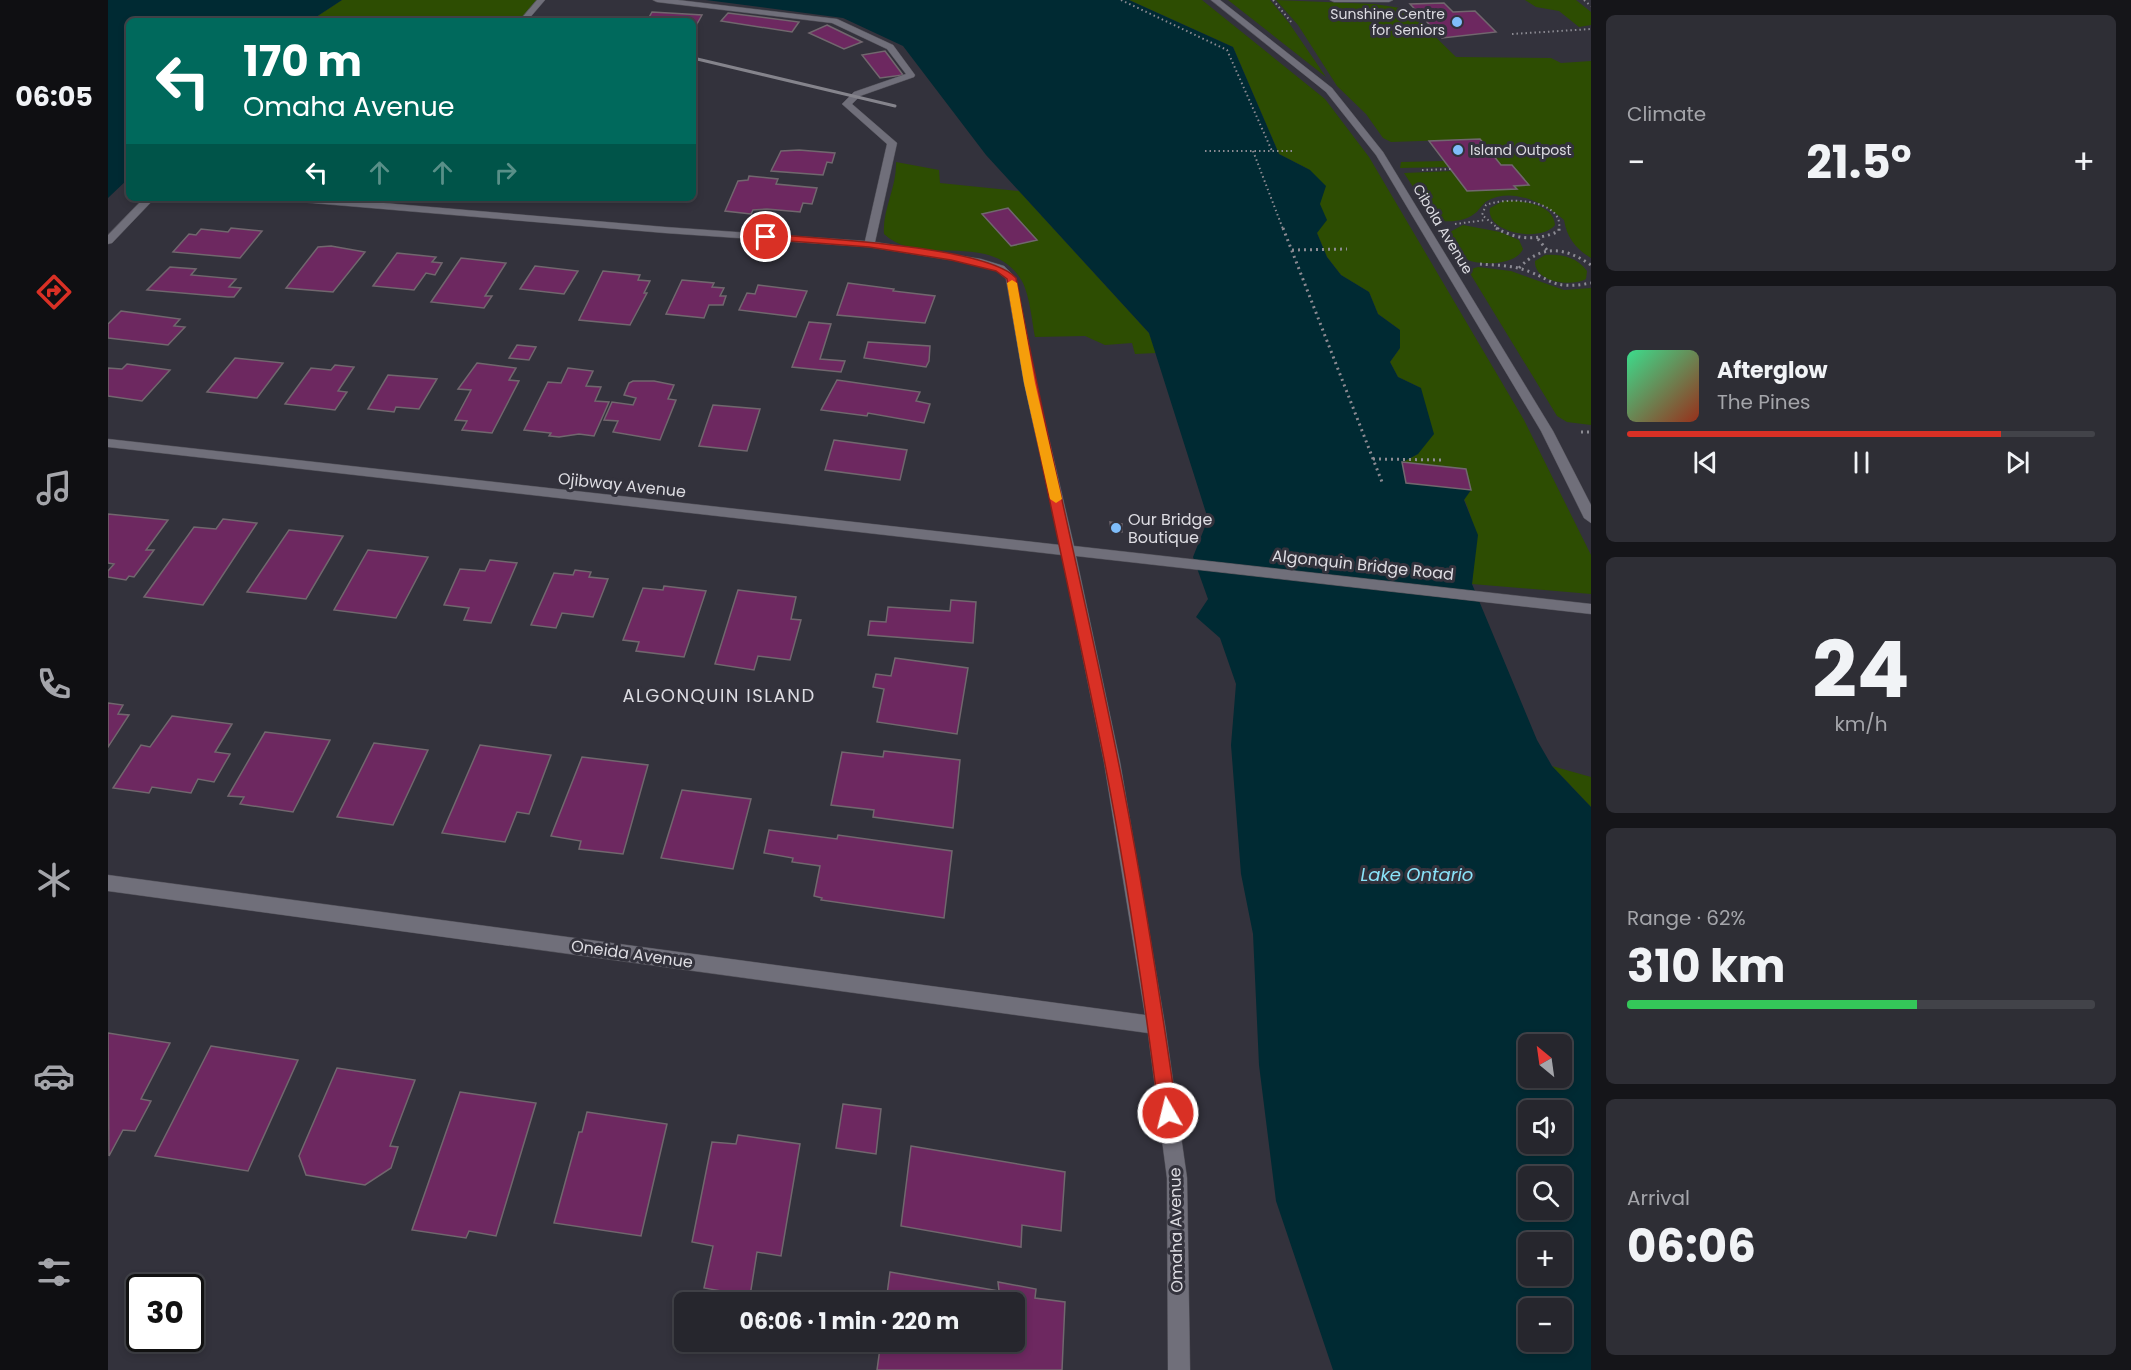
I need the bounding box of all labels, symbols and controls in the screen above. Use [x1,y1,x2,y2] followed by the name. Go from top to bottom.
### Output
[1330,4,1445,40] place label: Sunshine Centre for Seniors
[1450,15,1464,29] marker: Sunshine Centre for Seniors
[243,32,362,91] text: 170 m
[144,42,222,120] icon: left
[15,78,93,115] text: 06:05
[243,88,454,125] text: Omaha Avenue
[1627,100,1706,128] text: Climate
[1806,131,1912,194] text: 21.5°
[1627,139,1645,186] text: −
[2072,139,2095,186] text: +
[1470,140,1572,160] place label: Island Outpost
[1451,143,1465,157] marker: Island Outpost
[300,156,333,189] icon: left
[363,156,396,189] icon: ahead
[426,156,459,189] icon: ahead
[489,156,522,189] icon: right
[1408,180,1478,278] street label: Cibola Avenue
[740,211,791,262] pin
[749,220,782,253] icon: arrive
[33,271,75,313] icon: directions
[1717,355,1828,386] text: Afterglow
[1717,388,1811,416] text: The Pines
[1689,446,1722,479] icon: previous
[1845,446,1878,479] icon: pause
[2001,446,2034,479] icon: next
[33,467,75,509] icon: music
[557,467,687,503] street label: Ojibway Avenue
[1128,508,1212,549] place label: Our Bridge Boutique
[1109,521,1123,535] marker: Our Bridge Boutique
[1271,544,1455,586] street label: Algonquin Bridge Road
[1812,615,1910,724] text: 24
[33,663,75,705] icon: phone
[622,683,816,708] district label: ALGONQUIN ISLAND
[1834,710,1888,738] text: km/h
[33,859,75,901] icon: climate
[1361,862,1473,887] water label: Lake Ontario
[1627,904,1746,932] text: Range · 62%
[570,934,694,974] street label: Oneida Avenue
[1627,935,1786,998] text: 310 km
[1518,1034,1572,1088] north arrow
[1518,1034,1572,1352] map controls
[33,1055,75,1097] icon: car
[1136,1081,1200,1145] position arrow
[1518,1100,1572,1154] button: sound
[1518,1166,1572,1220] button: search
[1163,1167,1189,1293] street label: Omaha Avenue
[1627,1184,1690,1212] text: Arrival
[1627,1215,1756,1278] text: 06:06
[1518,1232,1572,1286] button: +
[33,1251,75,1293] icon: filters
[126,1274,204,1352] speed limit sign: 30
[1518,1298,1572,1352] button: −
[740,1306,959,1337] text: 06:06 · 1 min · 220 m

